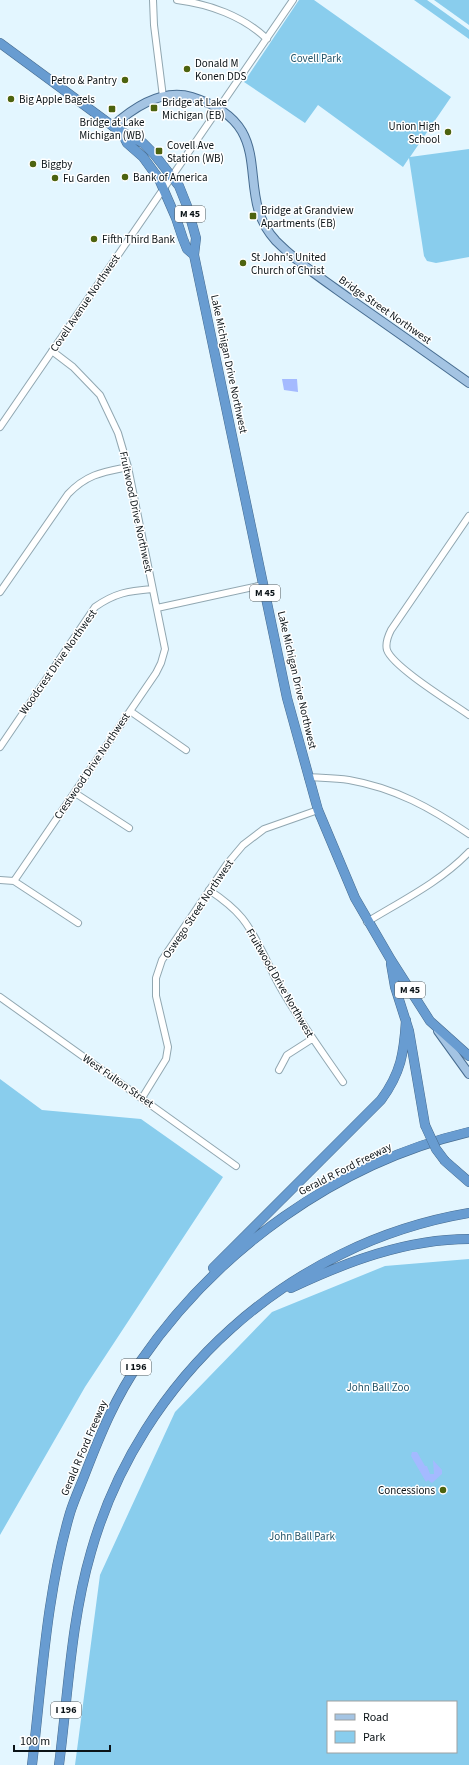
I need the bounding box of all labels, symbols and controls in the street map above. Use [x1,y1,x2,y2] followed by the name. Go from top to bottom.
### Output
[290,51,342,66] park label: Covell Park
[195,56,246,84] place label: Donald M Konen DDS
[182,64,192,74] marker: Donald M Konen DDS
[51,73,117,88] place label: Petro & Pantry
[120,75,130,85] marker: Petro & Pantry
[19,92,95,107] place label: Big Apple Bagels
[6,94,16,104] marker: Big Apple Bagels
[162,95,228,123] place label: Bridge at Lake Michigan (EB)
[149,103,159,113] marker: Bridge at Lake Michigan (EB)
[107,104,117,114] marker: Bridge at Lake Michigan (WB)
[79,115,145,143] place label: Bridge at Lake Michigan (WB)
[389,119,440,147] place label: Union High School
[443,127,453,137] marker: Union High School
[167,138,224,166] place label: Covell Ave Station (WB)
[154,146,164,156] marker: Covell Ave Station (WB)
[41,157,72,172] place label: Biggby
[28,159,38,169] marker: Biggby
[133,170,208,185] place label: Bank of America
[63,171,110,186] place label: Fu Garden
[120,172,130,182] marker: Bank of America
[50,173,60,183] marker: Fu Garden
[261,203,354,231] place label: Bridge at Grandview Apartments (EB)
[175,206,205,222] road number: M 45
[248,211,258,221] marker: Bridge at Grandview Apartments (EB)
[102,232,175,247] place label: Fifth Third Bank
[89,234,99,244] marker: Fifth Third Bank
[251,250,326,278] place label: St John's United Church of Christ
[47,251,123,355] street label: Covell Avenue Northwest
[238,258,248,268] marker: St John's United Church of Christ
[336,272,435,348] street label: Bridge Street Northwest
[207,293,251,435] street label: Lake Michigan Drive Northwest
[116,450,156,574] street label: Fruitwood Drive Northwest
[250,585,280,601] road number: M 45
[16,606,100,718] street label: Woodcrest Drive Northwest
[274,609,320,751] street label: Lake Michigan Drive Northwest
[51,709,134,822] street label: Crestwood Drive Northwest
[159,856,237,961] street label: Oswego Street Northwest
[243,926,318,1041] street label: Fruitwood Drive Northwest
[395,982,425,998] road number: M 45
[79,1051,157,1111] street label: West Fulton Street
[296,1139,394,1199] street label: Gerald R Ford Freeway
[121,1359,151,1375] road number: I 196
[347,1380,409,1395] park label: John Ball Zoo
[57,1398,111,1498] street label: Gerald R Ford Freeway
[378,1483,435,1498] place label: Concessions
[438,1485,448,1495] marker: Concessions
[269,1529,335,1544] park label: John Ball Park
[327,1701,457,1753] legend
[51,1702,81,1718] road number: I 196
[363,1709,389,1726] text: Road
[14,1727,110,1753] scale bar
[363,1729,385,1746] text: Park
[20,1733,50,1750] text: 100 m

